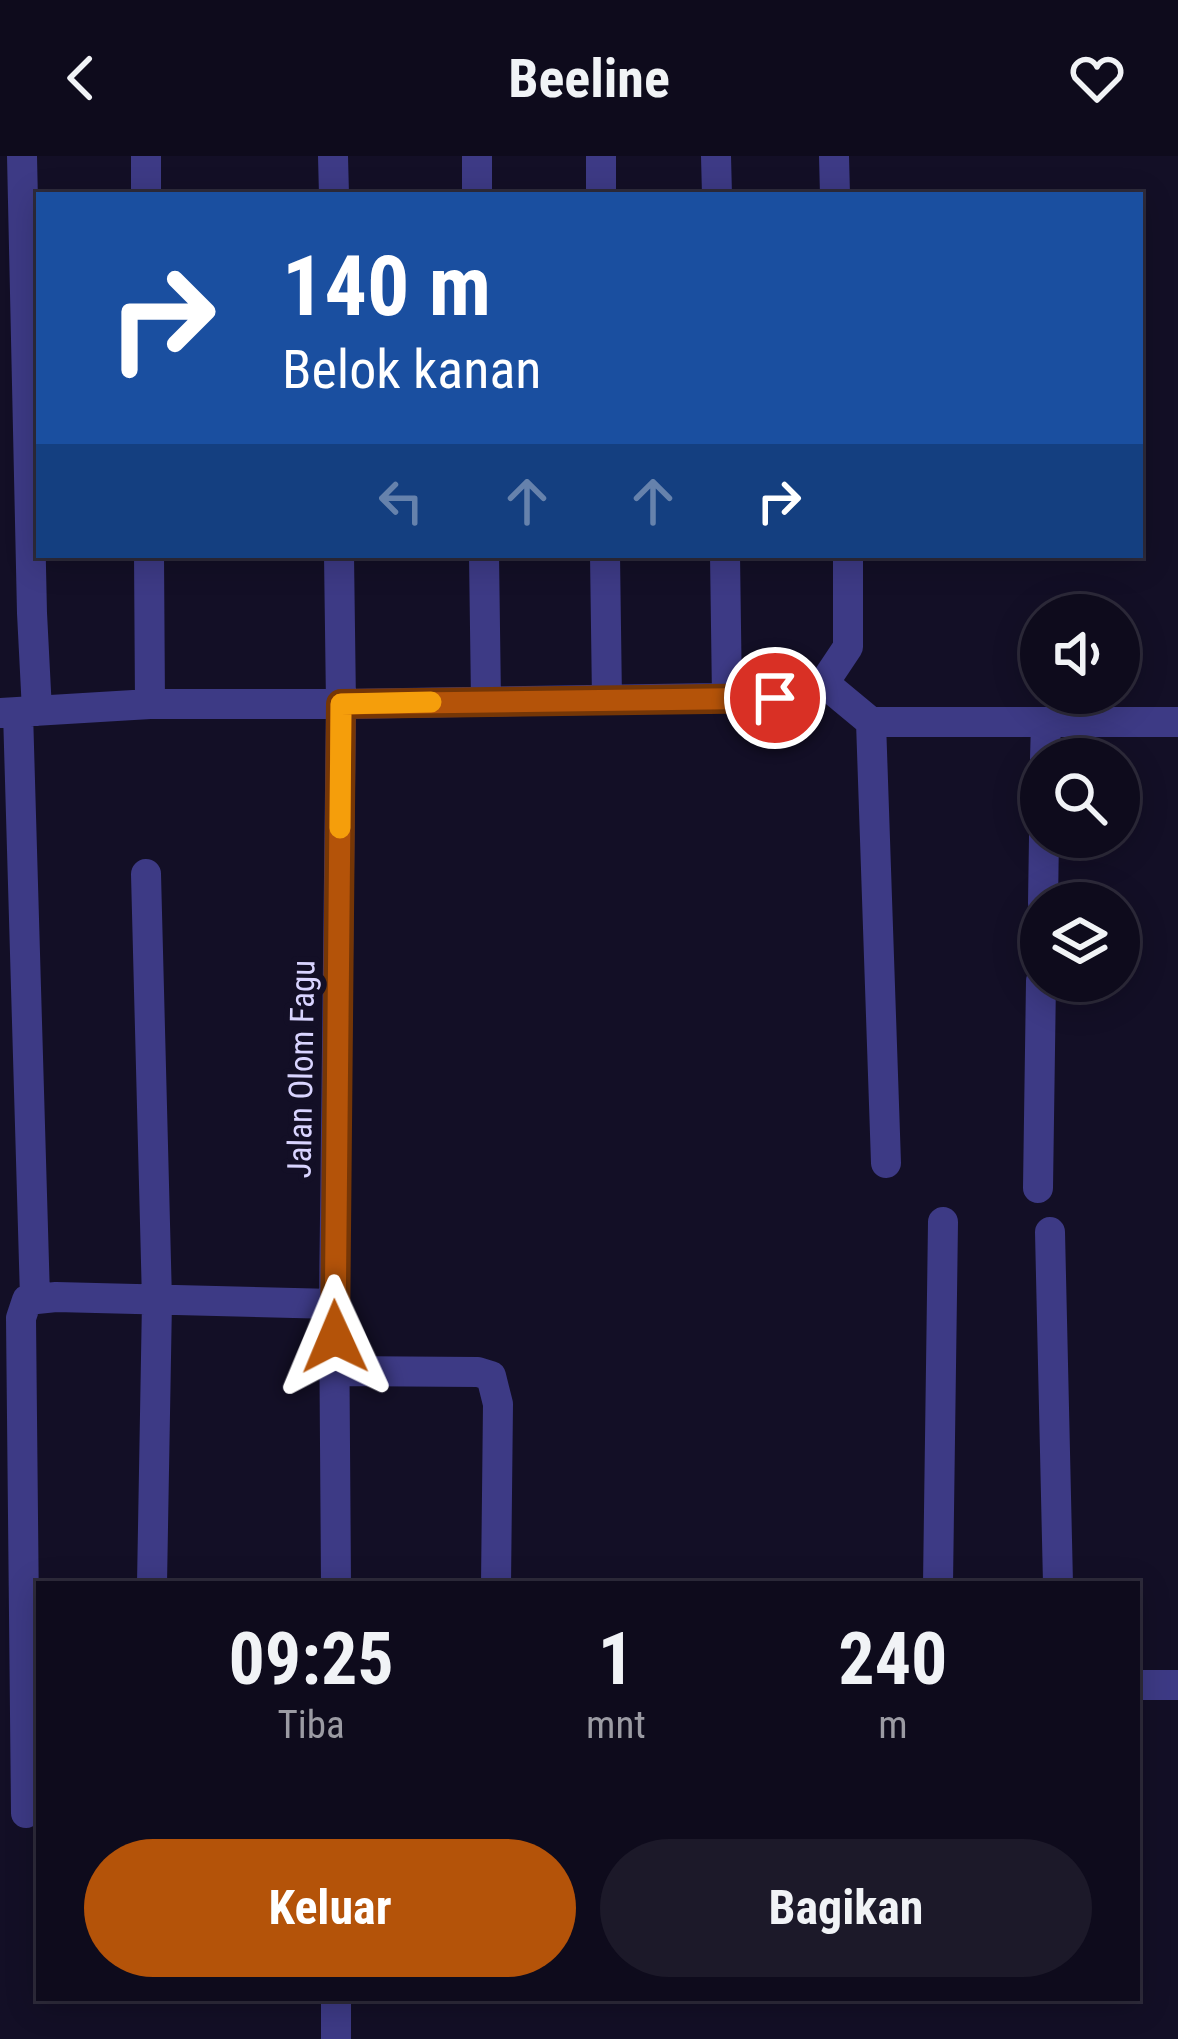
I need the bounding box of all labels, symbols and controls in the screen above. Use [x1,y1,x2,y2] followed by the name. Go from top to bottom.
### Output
[48,45,114,111] icon: back
[1064,45,1130,111] icon: heart
[508,47,670,110] text: Beeline
[282,237,491,336] text: 140 m
[84,240,240,396] icon: right
[282,338,541,401] text: Belok kanan
[368,468,434,534] icon: left
[494,468,560,534] icon: ahead
[620,468,686,534] icon: ahead
[746,468,812,534] icon: right
[1020,594,1140,1002] map controls
[1020,594,1140,714] button: sound
[724,647,826,749] pin
[742,665,808,731] icon: arrive
[1020,738,1140,858] button: search
[1020,882,1140,1002] button: layers
[280,959,322,1179] street label: Jalan Olom Fagu
[272,1274,398,1400] position arrow
[228,1617,394,1702] text: 09:25
[598,1617,634,1702] text: 1
[838,1617,948,1702] text: 240
[277,1702,345,1748] text: Tiba
[586,1702,646,1748] text: mnt
[878,1702,908,1748] text: m
[84,1839,576,1977] button: Keluar
[600,1839,1092,1977] button: Bagikan

